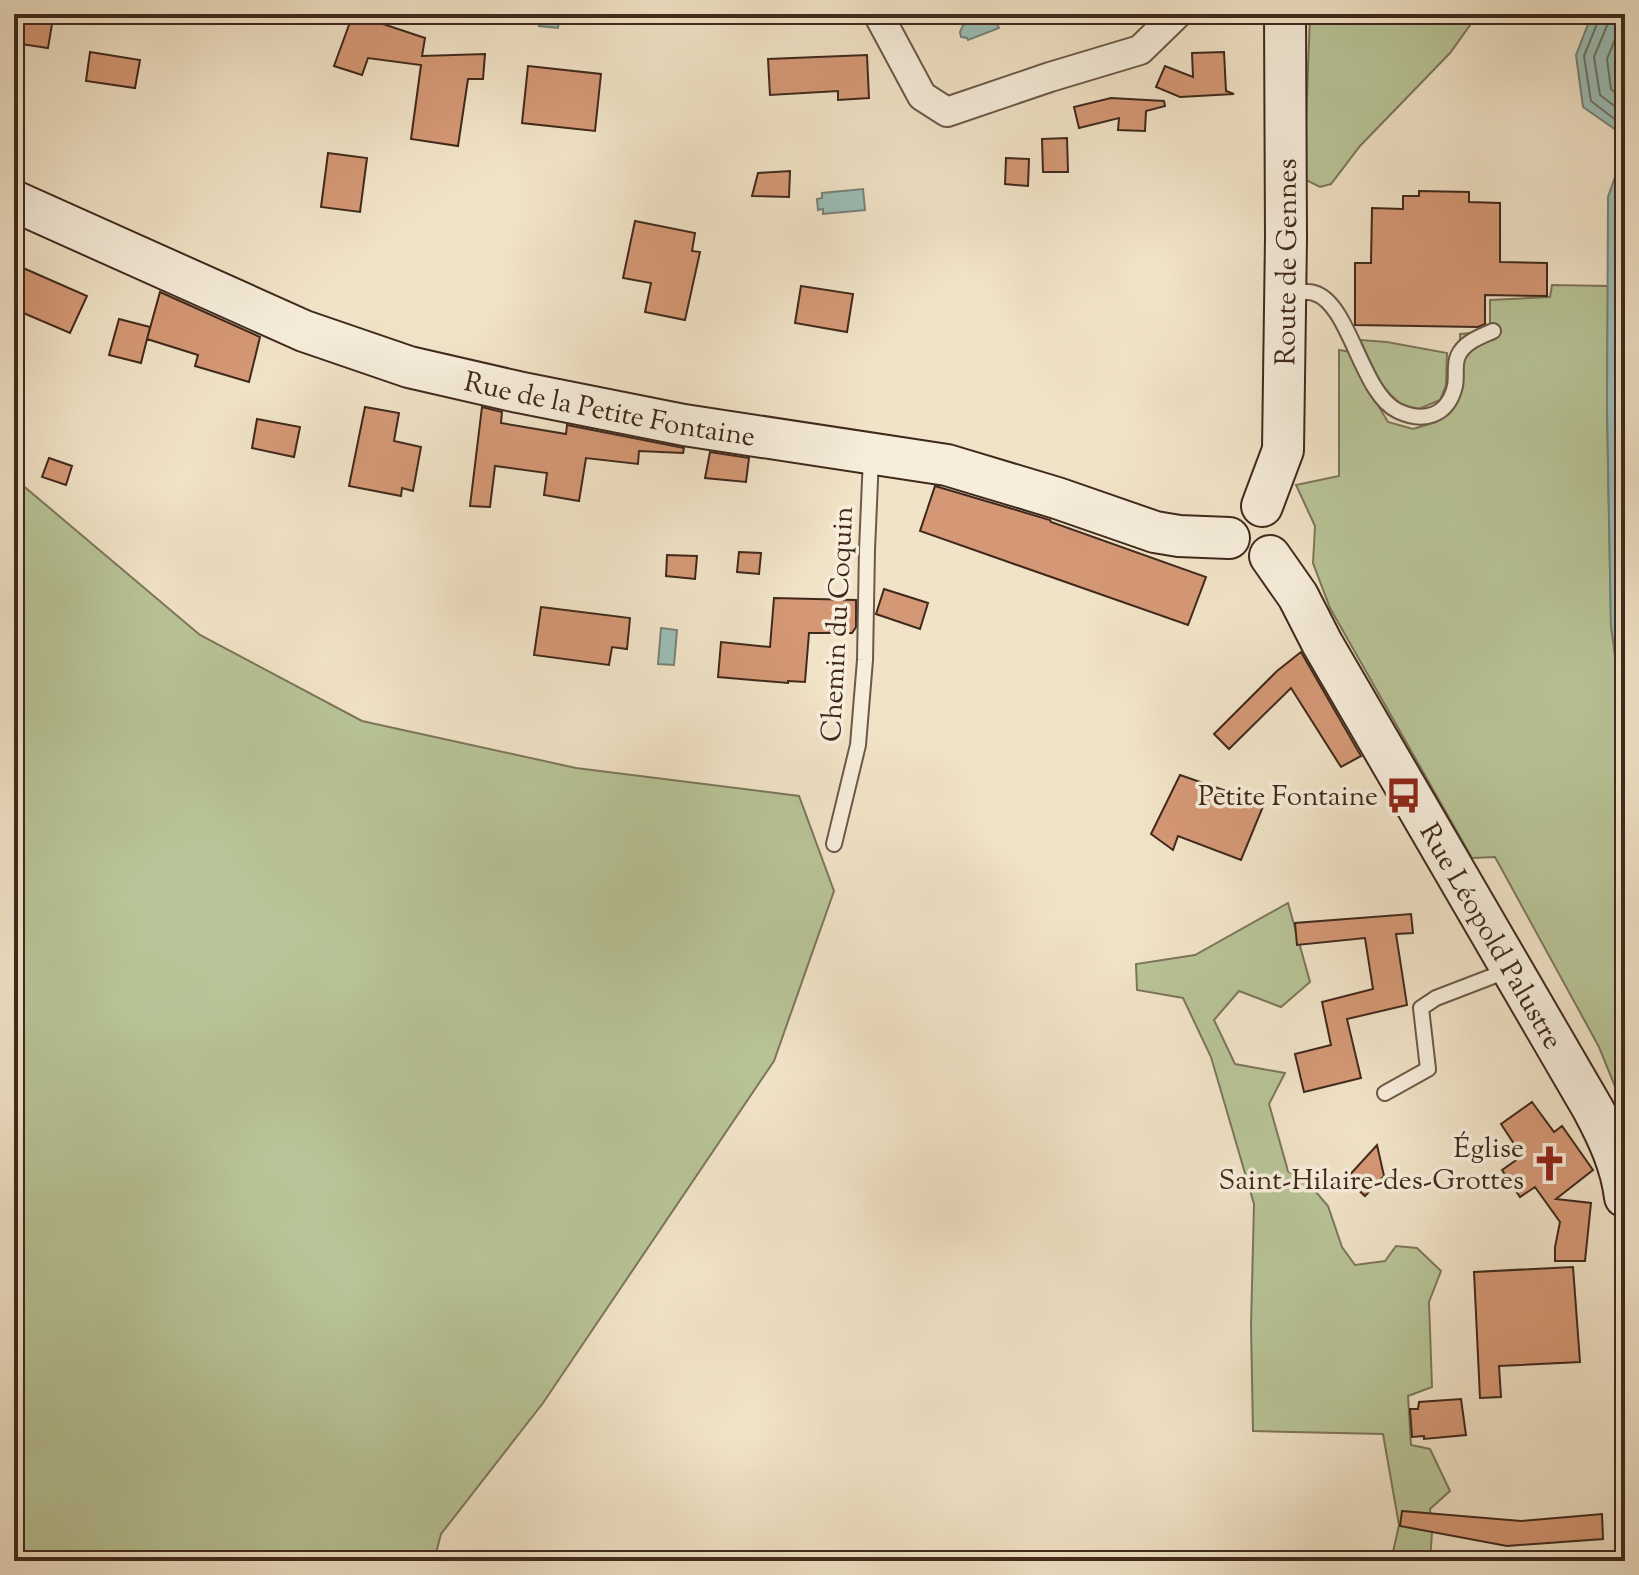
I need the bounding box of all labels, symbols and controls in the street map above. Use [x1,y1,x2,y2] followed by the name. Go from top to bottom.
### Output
[1267,158,1309,366] street label: Route de Gennes
[460,363,758,459] street label: Rue de la Petite Fontaine
[813,505,865,743] street label: Chemin du Coquin
[1385,776,1423,814] bus stop icon: Petite Fontaine
[1198,778,1378,818] place label: Petite Fontaine
[1408,816,1571,1058] street label: Rue Léopold Palustre
[1218,1130,1524,1202] place label: Église Saint-Hilaire-des-Grottes
[1531,1144,1569,1182] church icon: Église Saint-Hilaire-des-Grottes

